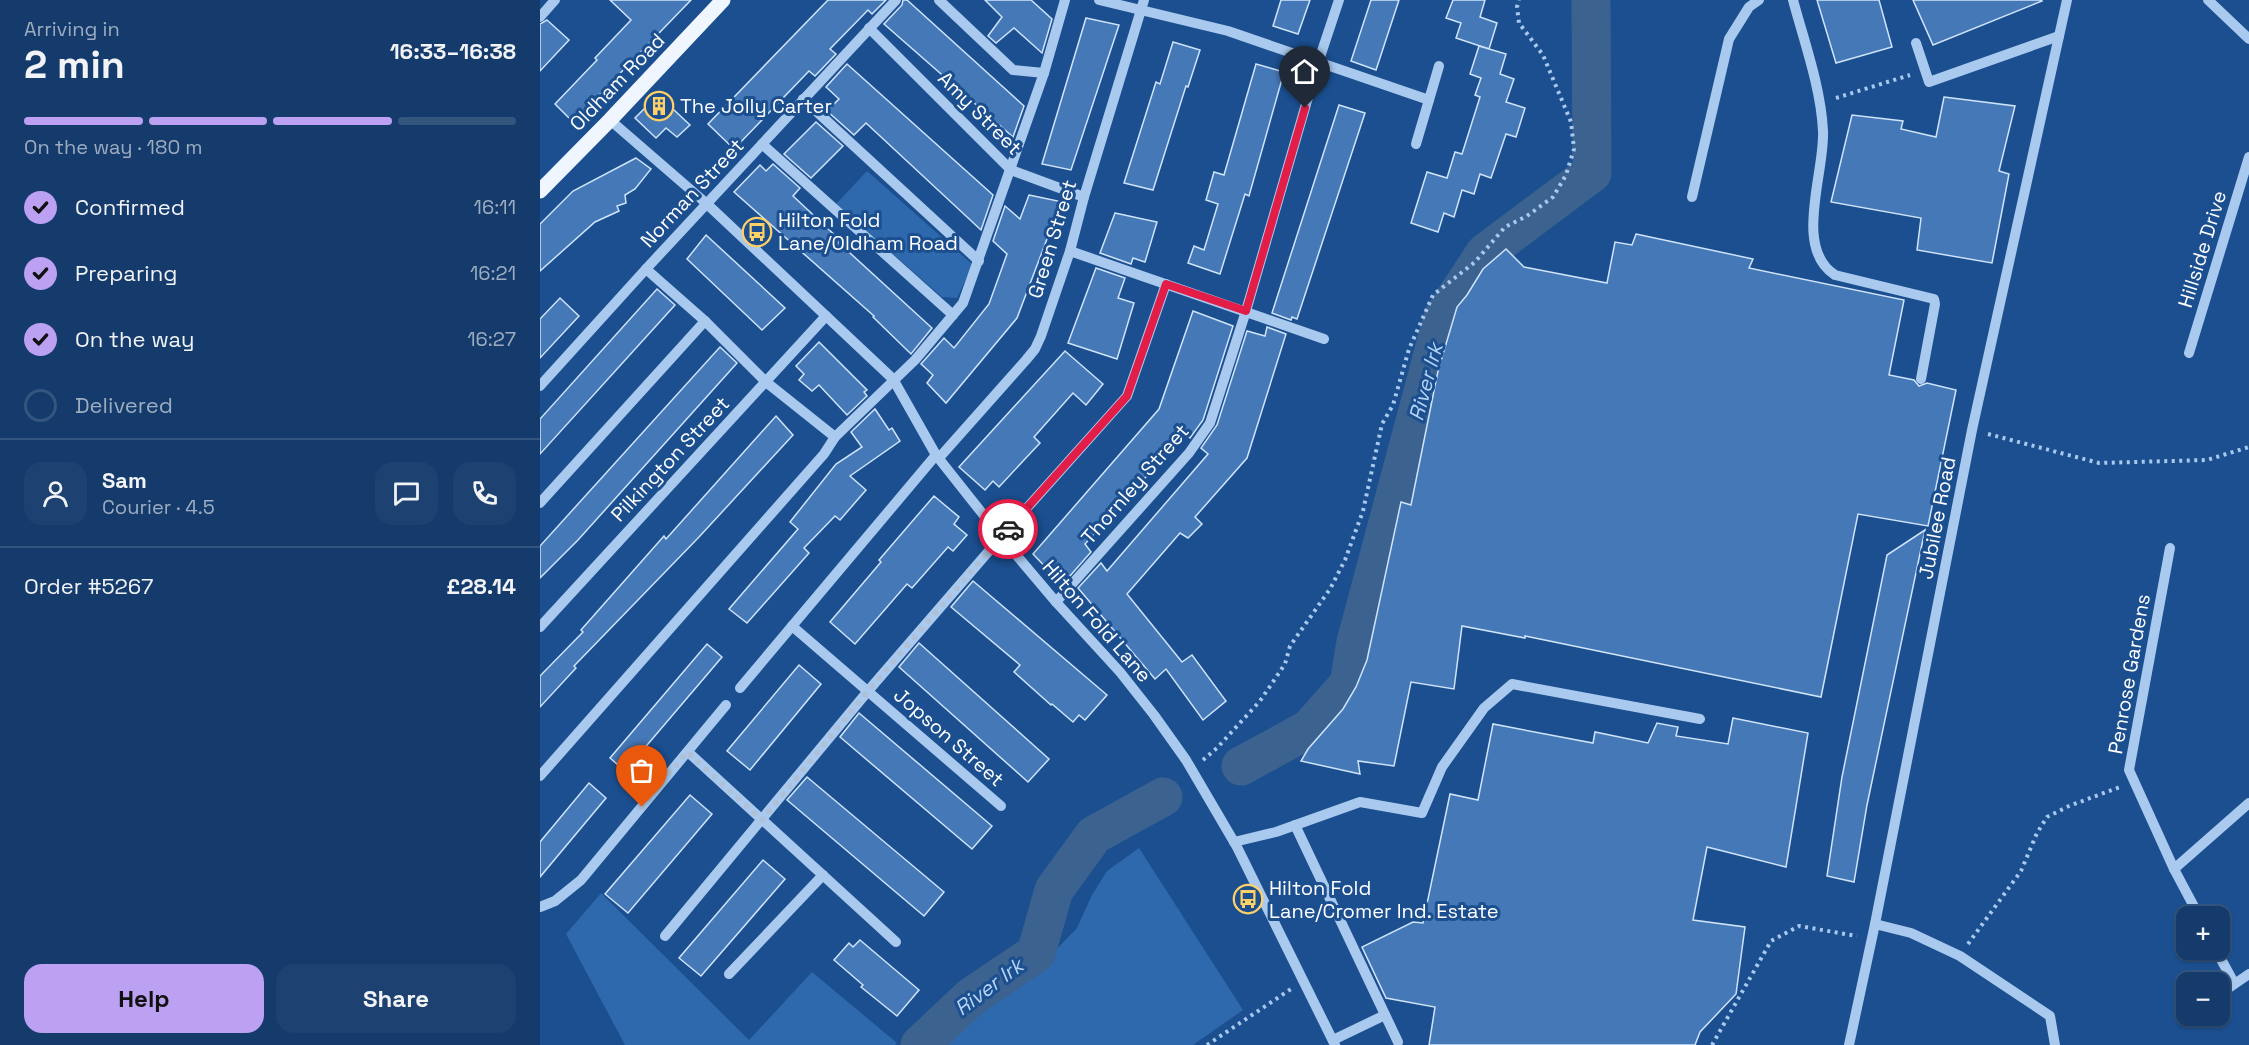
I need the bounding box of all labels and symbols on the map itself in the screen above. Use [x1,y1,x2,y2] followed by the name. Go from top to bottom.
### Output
[564,28,670,136] street label: Oldham Road
[1279,46,1330,108] pin
[933,66,1027,160] street label: Amy Street
[643,90,675,122] building icon: The Jolly Carter
[680,93,832,119] place label: The Jolly Carter
[635,133,749,253] street label: Norman Street
[1022,177,1082,301] street label: Green Street
[2172,187,2232,311] street label: Hillside Drive
[778,207,958,256] place label: Hilton Fold Lane/Oldham Road
[741,216,773,248] bus stop icon: Hilton Fold Lane/Oldham Road
[1402,337,1450,424] water label: River Irk
[605,391,735,527] street label: Pilkington Street
[1076,418,1194,550] street label: Thornley Street
[1912,455,1962,581] street label: Jubilee Road
[978,499,1038,559] courier
[1037,554,1157,688] street label: Hilton Fold Lane
[2102,592,2156,756] street label: Penrose Gardens
[888,682,1010,792] street label: Jopson Street
[616,745,667,807] pin
[1269,875,1499,924] place label: Hilton Fold Lane/Cromer Ind. Estate
[1232,883,1264,915] bus stop icon: Hilton Fold Lane/Cromer Ind. Estate
[949,950,1031,1021] water label: River Irk

